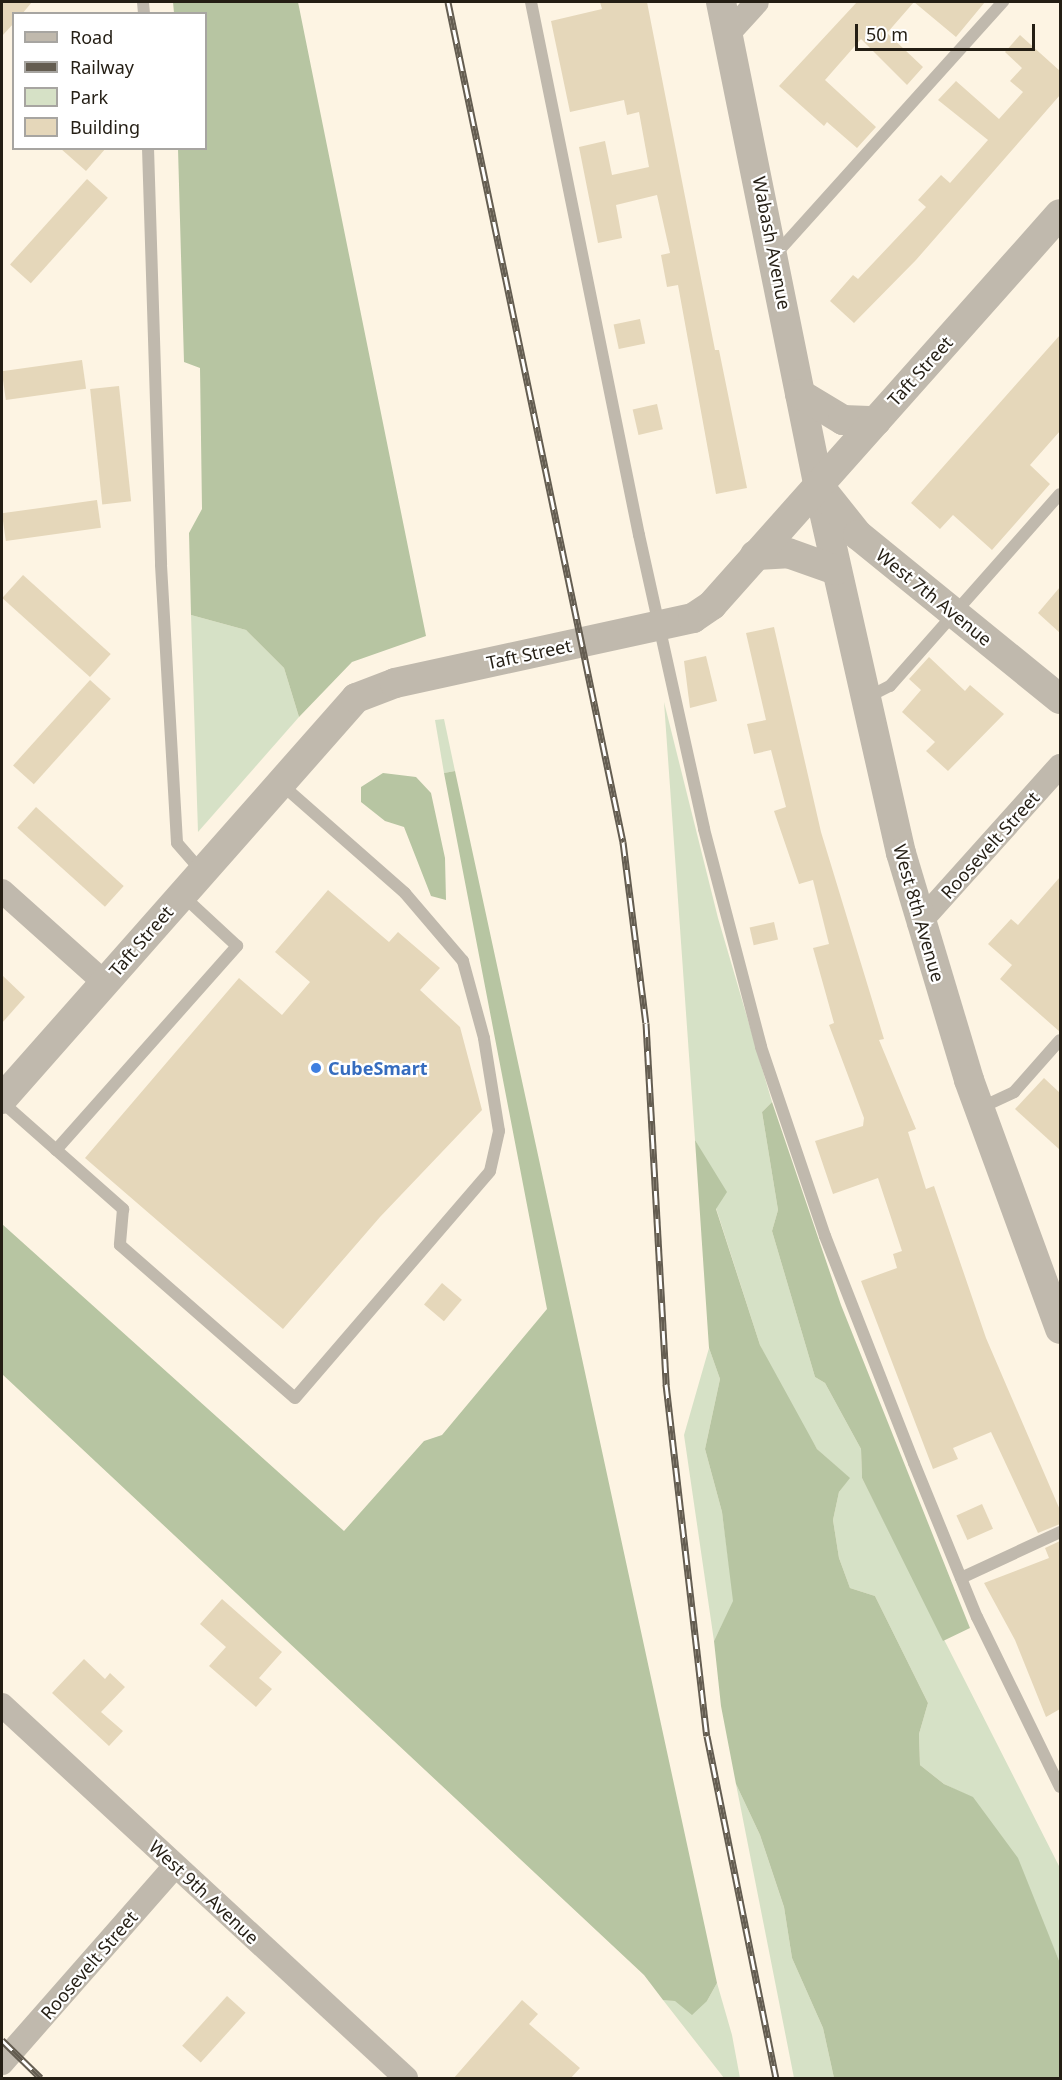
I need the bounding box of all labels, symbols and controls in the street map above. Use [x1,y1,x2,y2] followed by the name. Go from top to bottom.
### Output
[12,12,207,150] legend
[858,12,1038,50] scale bar
[866,22,908,46] text: 50 m
[70,25,113,49] text: Road
[70,55,134,79] text: Railway
[70,85,108,109] text: Park
[70,115,140,139] text: Building
[748,175,796,311] street label: Wabash Avenue
[883,332,957,410] street label: Taft Street
[872,544,996,650] street label: West 7th Avenue
[485,634,573,674] street label: Taft Street
[936,787,1044,903] street label: Roosevelt Street
[889,842,949,984] street label: West 8th Avenue
[105,901,177,981] street label: Taft Street
[328,1057,427,1079] place label: CubeSmart
[309,1061,323,1075] marker: CubeSmart
[145,1836,263,1948] street label: West 9th Avenue
[36,1906,142,2024] street label: Roosevelt Street

